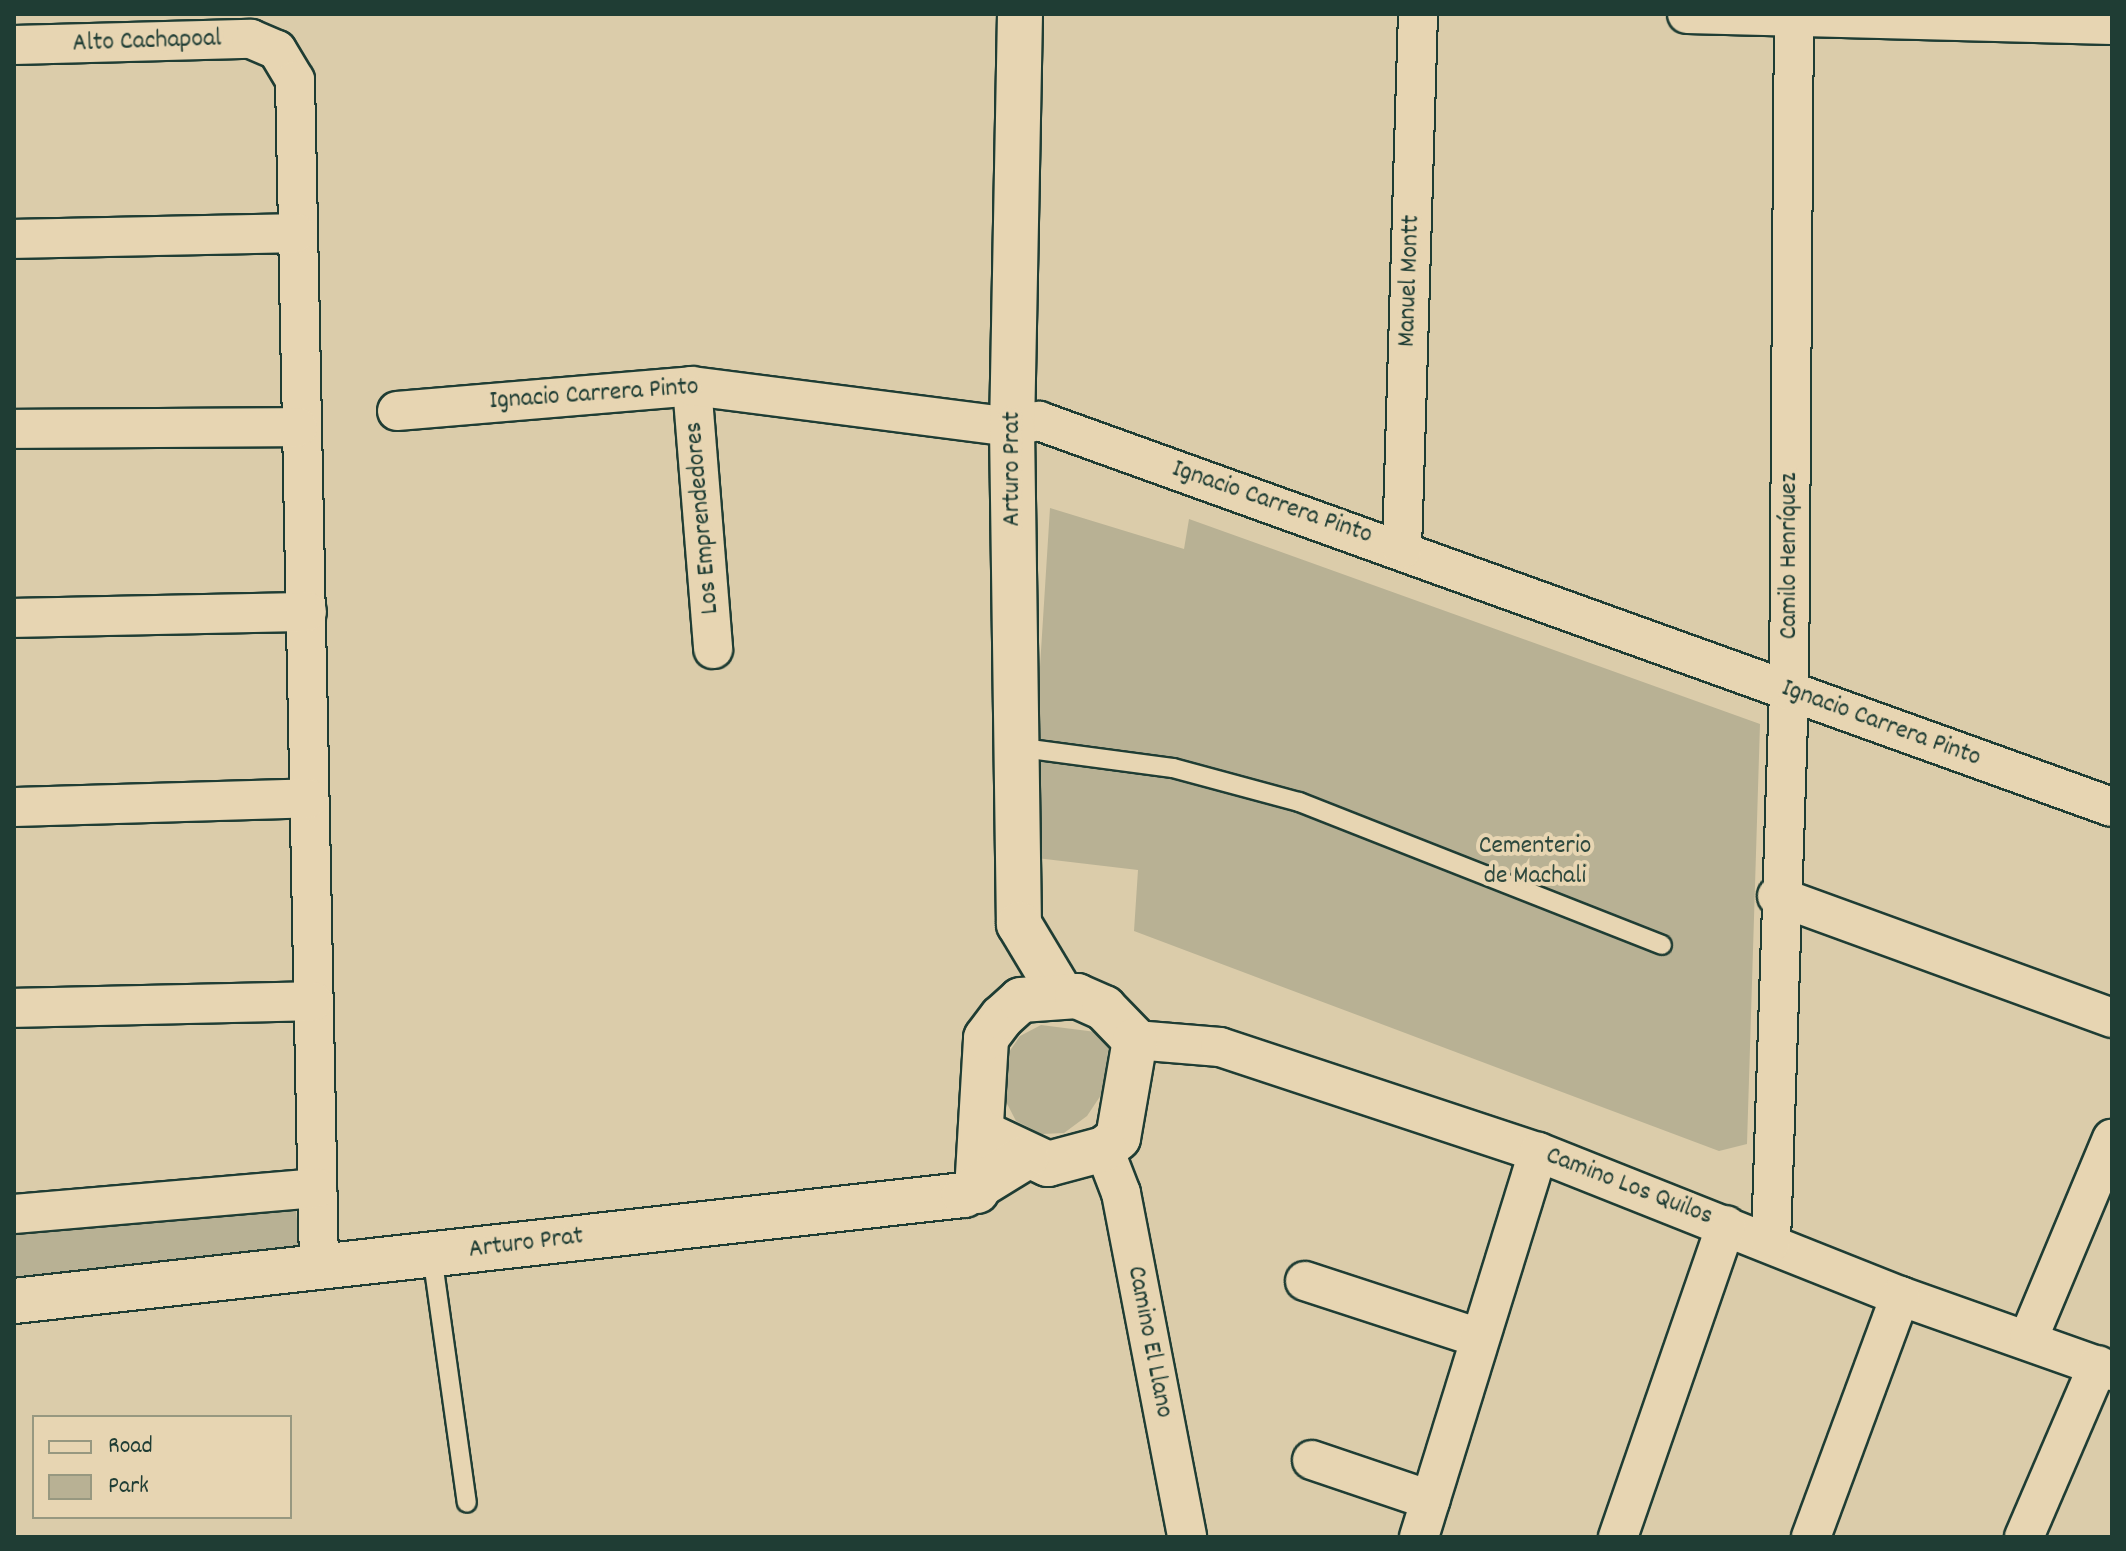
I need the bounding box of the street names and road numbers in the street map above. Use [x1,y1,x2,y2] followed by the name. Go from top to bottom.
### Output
[72,24,222,60] street label: Alto Cachapoal
[1392,214,1428,348] street label: Manuel Montt
[488,372,700,418] street label: Ignacio Carrera Pinto
[997,411,1029,527] street label: Arturo Prat
[679,420,727,616] street label: Los Emprendedores
[1168,454,1376,552] street label: Ignacio Carrera Pinto
[1774,473,1806,639] street label: Camilo Henríquez
[1777,673,1985,775] street label: Ignacio Carrera Pinto
[1541,1141,1717,1233] street label: Camino Los Quilos
[467,1222,585,1266] street label: Arturo Prat
[1119,1264,1179,1420] street label: Camino El Llano

